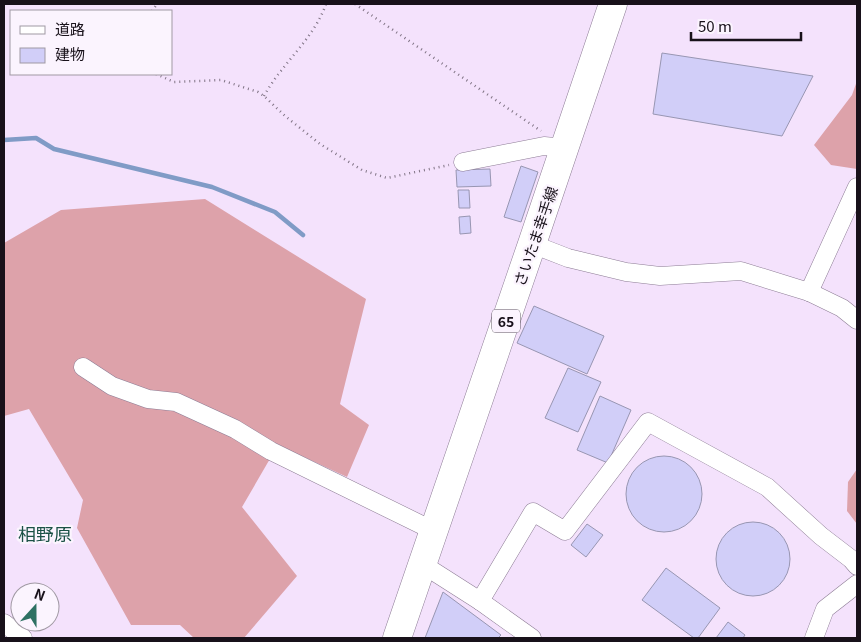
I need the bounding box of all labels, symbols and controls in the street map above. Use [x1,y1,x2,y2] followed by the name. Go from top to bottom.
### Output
[10,10,172,75] legend
[691,10,801,42] scale bar
[698,15,732,36] text: 50 m
[55,18,85,39] text: 道路
[55,43,85,64] text: 建物
[508,183,562,289] street label: さいたま幸手線
[492,310,520,332] road number: 65
[18,520,72,546] district label: 相野原
[10,582,60,632] north arrow
[32,583,49,605] text: N

